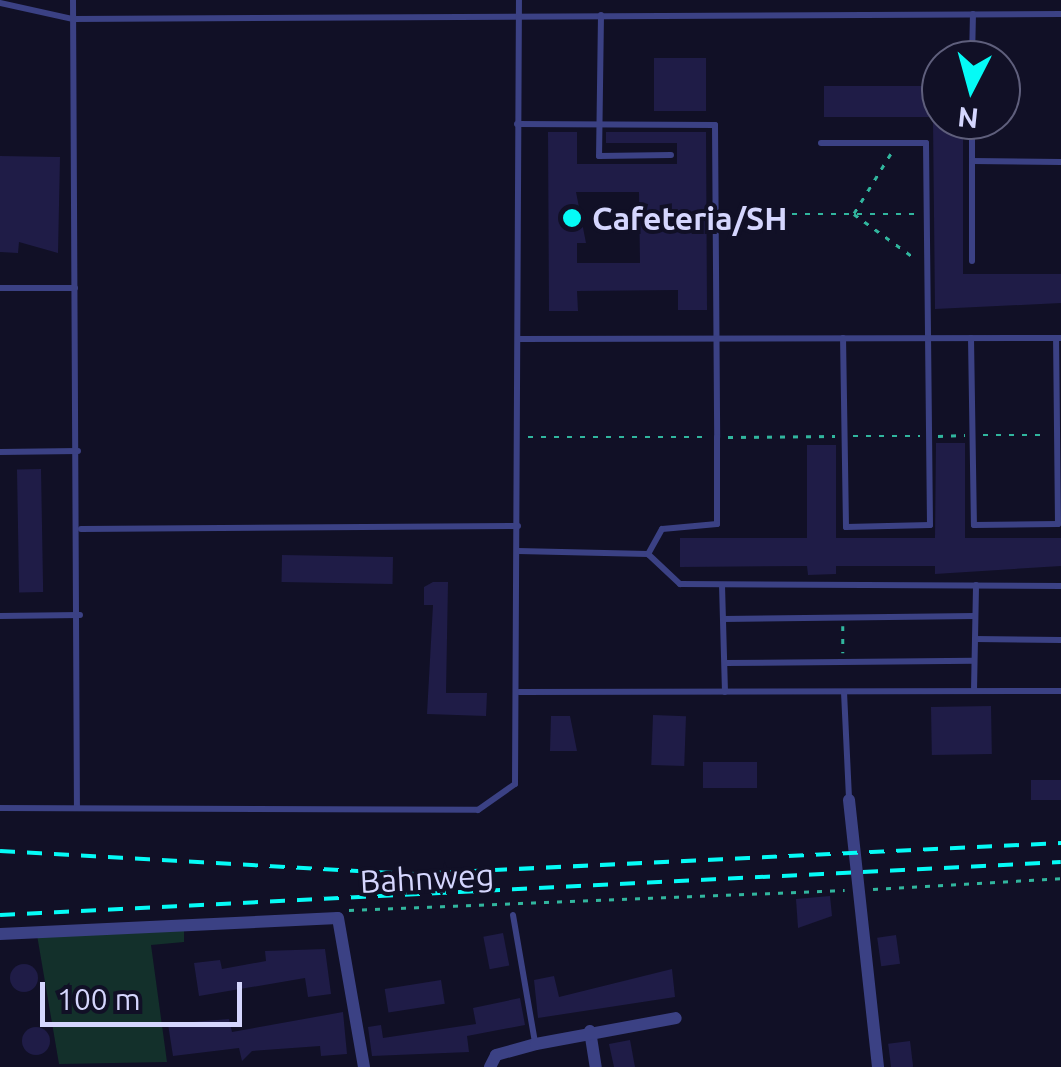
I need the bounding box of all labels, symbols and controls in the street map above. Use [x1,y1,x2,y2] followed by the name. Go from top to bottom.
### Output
[921,40,1021,140] north arrow
[956,102,980,135] text: N
[592,199,787,237] place label: Cafeteria/SH
[561,207,583,229] marker: Cafeteria/SH
[359,855,495,901] street label: Bahnweg
[45,962,248,1024] scale bar
[57,982,141,1016] text: 100 m

